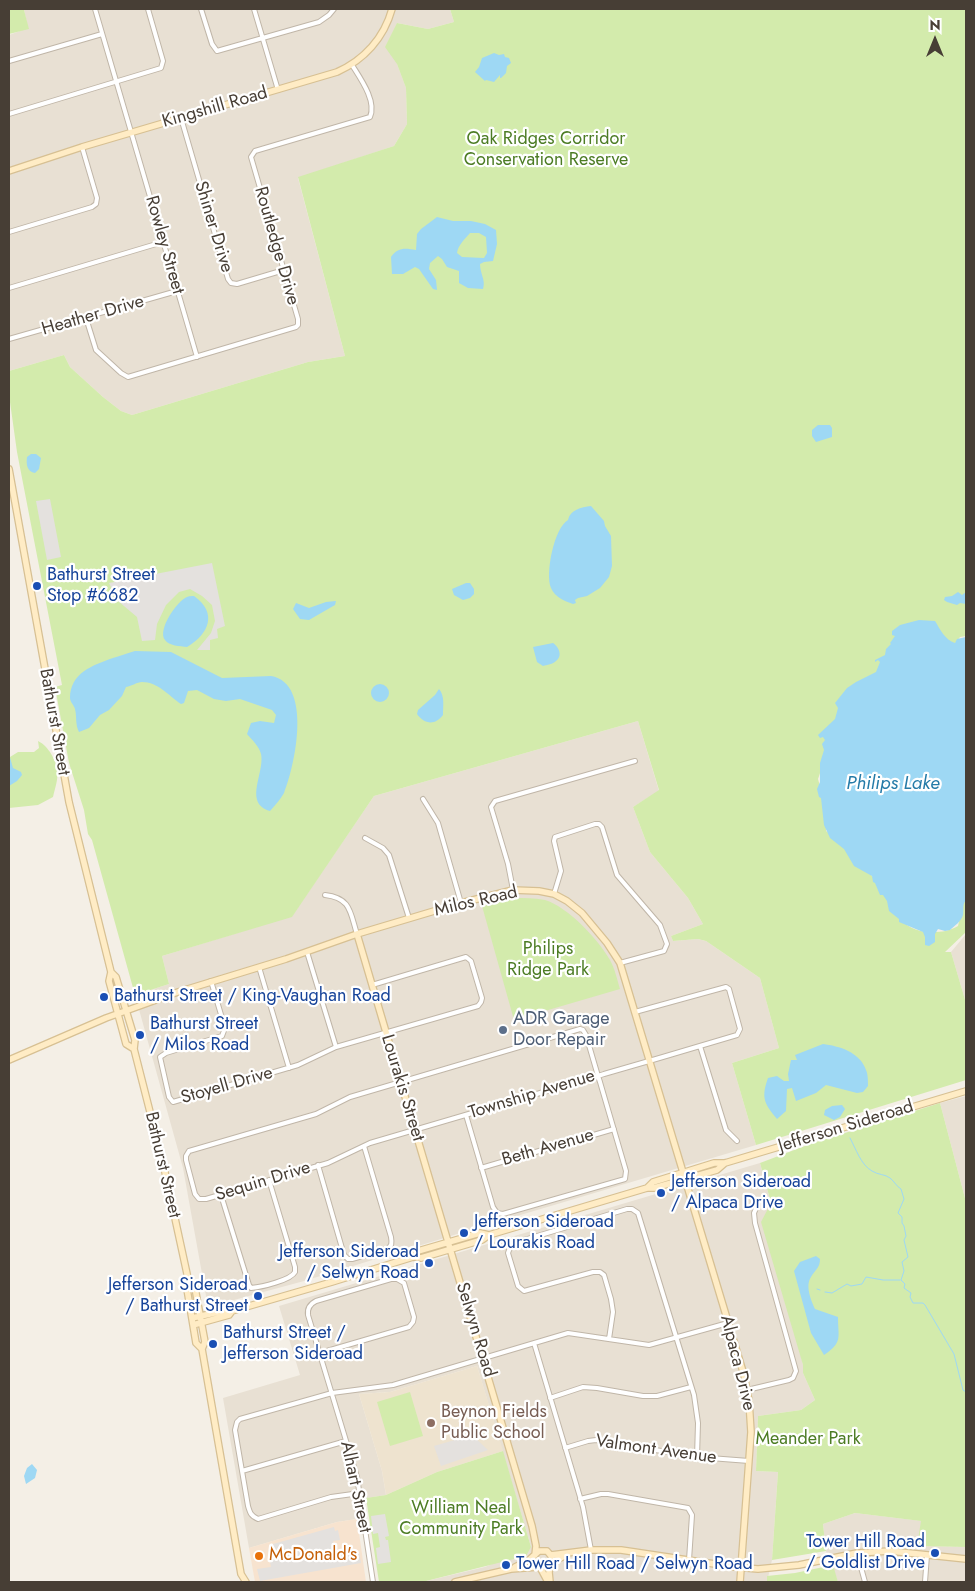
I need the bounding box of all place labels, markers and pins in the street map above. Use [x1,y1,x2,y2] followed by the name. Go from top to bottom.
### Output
[47,565,155,608] place label: Bathurst Street Stop #6682
[31,580,43,592] marker: Bathurst Street Stop #6682
[114,986,391,1008] place label: Bathurst Street / King-Vaughan Road
[98,991,110,1003] marker: Bathurst Street / King-Vaughan Road
[513,1009,610,1052] place label: ADR Garage Door Repair
[150,1014,258,1056] place label: Bathurst Street / Milos Road
[497,1024,509,1036] marker: ADR Garage Door Repair
[134,1029,146,1041] marker: Bathurst Street / Milos Road
[671,1172,811,1214] place label: Jefferson Sideroad / Alpaca Drive
[655,1187,667,1199] marker: Jefferson Sideroad / Alpaca Drive
[474,1212,614,1254] place label: Jefferson Sideroad / Lourakis Road
[458,1227,470,1239] marker: Jefferson Sideroad / Lourakis Road
[279,1242,419,1284] place label: Jefferson Sideroad / Selwyn Road
[423,1257,435,1269] marker: Jefferson Sideroad / Selwyn Road
[108,1275,248,1318] place label: Jefferson Sideroad / Bathurst Street
[252,1290,264,1302] marker: Jefferson Sideroad / Bathurst Street
[223,1323,363,1366] place label: Bathurst Street / Jefferson Sideroad
[207,1338,219,1350] marker: Bathurst Street / Jefferson Sideroad
[441,1402,547,1445] place label: Beynon Fields Public School
[425,1417,437,1429] marker: Beynon Fields Public School
[806,1532,925,1575] place label: Tower Hill Road / Goldlist Drive
[269,1545,357,1567] place label: McDonald's
[929,1547,941,1559] marker: Tower Hill Road / Goldlist Drive
[253,1550,265,1562] marker: McDonald's
[516,1554,753,1576] place label: Tower Hill Road / Selwyn Road
[500,1559,512,1571] marker: Tower Hill Road / Selwyn Road

